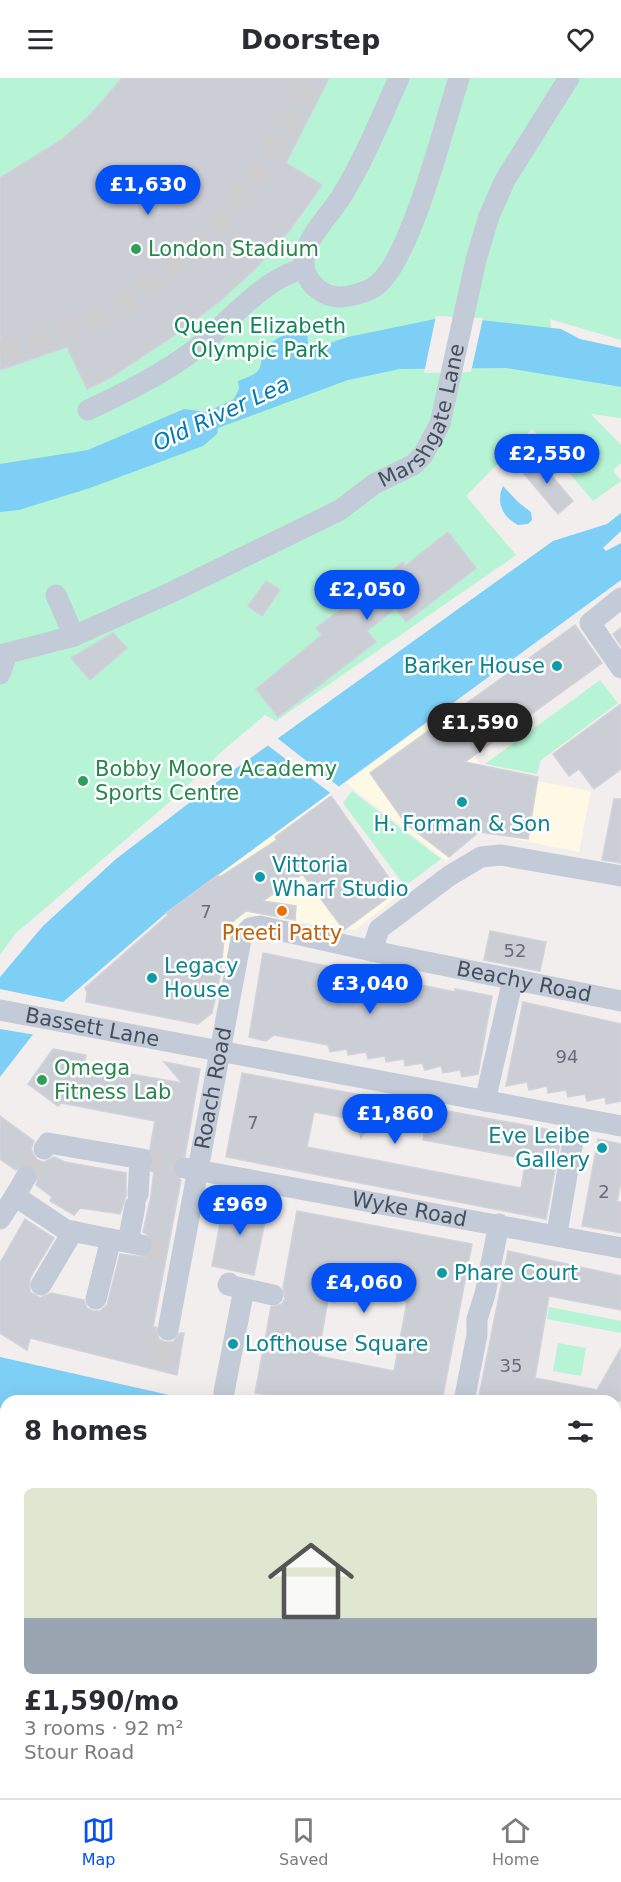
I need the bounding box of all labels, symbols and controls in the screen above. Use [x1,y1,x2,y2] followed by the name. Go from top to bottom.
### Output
[24,23,57,56] icon: menu
[564,23,597,56] icon: heart
[241,24,380,55] text: Doorstep
[99,165,197,216] pin: £1,630
[109,172,187,196] text: £1,630
[148,237,319,261] place label: London Stadium
[129,242,143,256] marker: London Stadium
[174,314,346,362] park label: Queen Elizabeth Olympic Park
[374,341,469,492] street label: Marshgate Lane
[149,371,293,456] water label: Old River Lea
[498,434,596,485] pin: £2,550
[508,441,586,465] text: £2,550
[318,570,416,621] pin: £2,050
[328,577,406,601] text: £2,050
[404,654,545,678] place label: Barker House
[550,659,564,673] marker: Barker House
[431,703,529,754] pin: £1,590
[441,710,519,734] text: £1,590
[95,757,337,805] place label: Bobby Moore Academy Sports Centre
[76,774,90,788] marker: Bobby Moore Academy Sports Centre
[455,795,469,809] marker: H. Forman & Son
[373,812,551,836] place label: H. Forman & Son
[272,853,409,901] place label: Vittoria Wharf Studio
[253,870,267,884] marker: Vittoria Wharf Studio
[200,901,212,922] house number: 7
[275,904,289,918] marker: Preeti Patty
[222,921,342,945] place label: Preeti Patty
[504,940,526,961] house number: 52
[164,954,238,1002] place label: Legacy House
[455,956,594,1007] street label: Beachy Road
[321,964,419,1015] pin: £3,040
[145,971,159,985] marker: Legacy House
[331,971,409,995] text: £3,040
[23,1003,161,1052] street label: Bassett Lane
[190,1025,236,1151] street label: Roach Road
[556,1046,578,1067] house number: 94
[54,1056,171,1104] place label: Omega Fitness Lab
[35,1073,49,1087] marker: Omega Fitness Lab
[346,1094,444,1145] pin: £1,860
[356,1101,434,1125] text: £1,860
[247,1112,259,1133] house number: 7
[488,1124,590,1172] place label: Eve Leibe Gallery
[595,1141,609,1155] marker: Eve Leibe Gallery
[598,1181,610,1202] house number: 2
[204,1185,276,1236] pin: £969
[350,1187,469,1231] street label: Wyke Road
[212,1192,268,1216] text: £969
[454,1261,578,1285] place label: Phare Court
[315,1263,413,1314] pin: £4,060
[435,1266,449,1280] marker: Phare Court
[325,1270,403,1294] text: £4,060
[245,1332,428,1356] place label: Lofthouse Square
[226,1337,240,1351] marker: Lofthouse Square
[500,1355,522,1376] house number: 35
[564,1415,597,1448] icon: filters
[24,1416,148,1446] text: 8 homes
[257,1527,365,1635] icon: home
[24,1686,179,1716] text: £1,590/mo
[24,1716,184,1740] text: 3 rooms · 92 m²
[24,1740,134,1764] text: Stour Road
[82,1814,116,1869] tab: Map
[279,1814,328,1869] tab: Saved
[492,1814,539,1869] tab: Home

